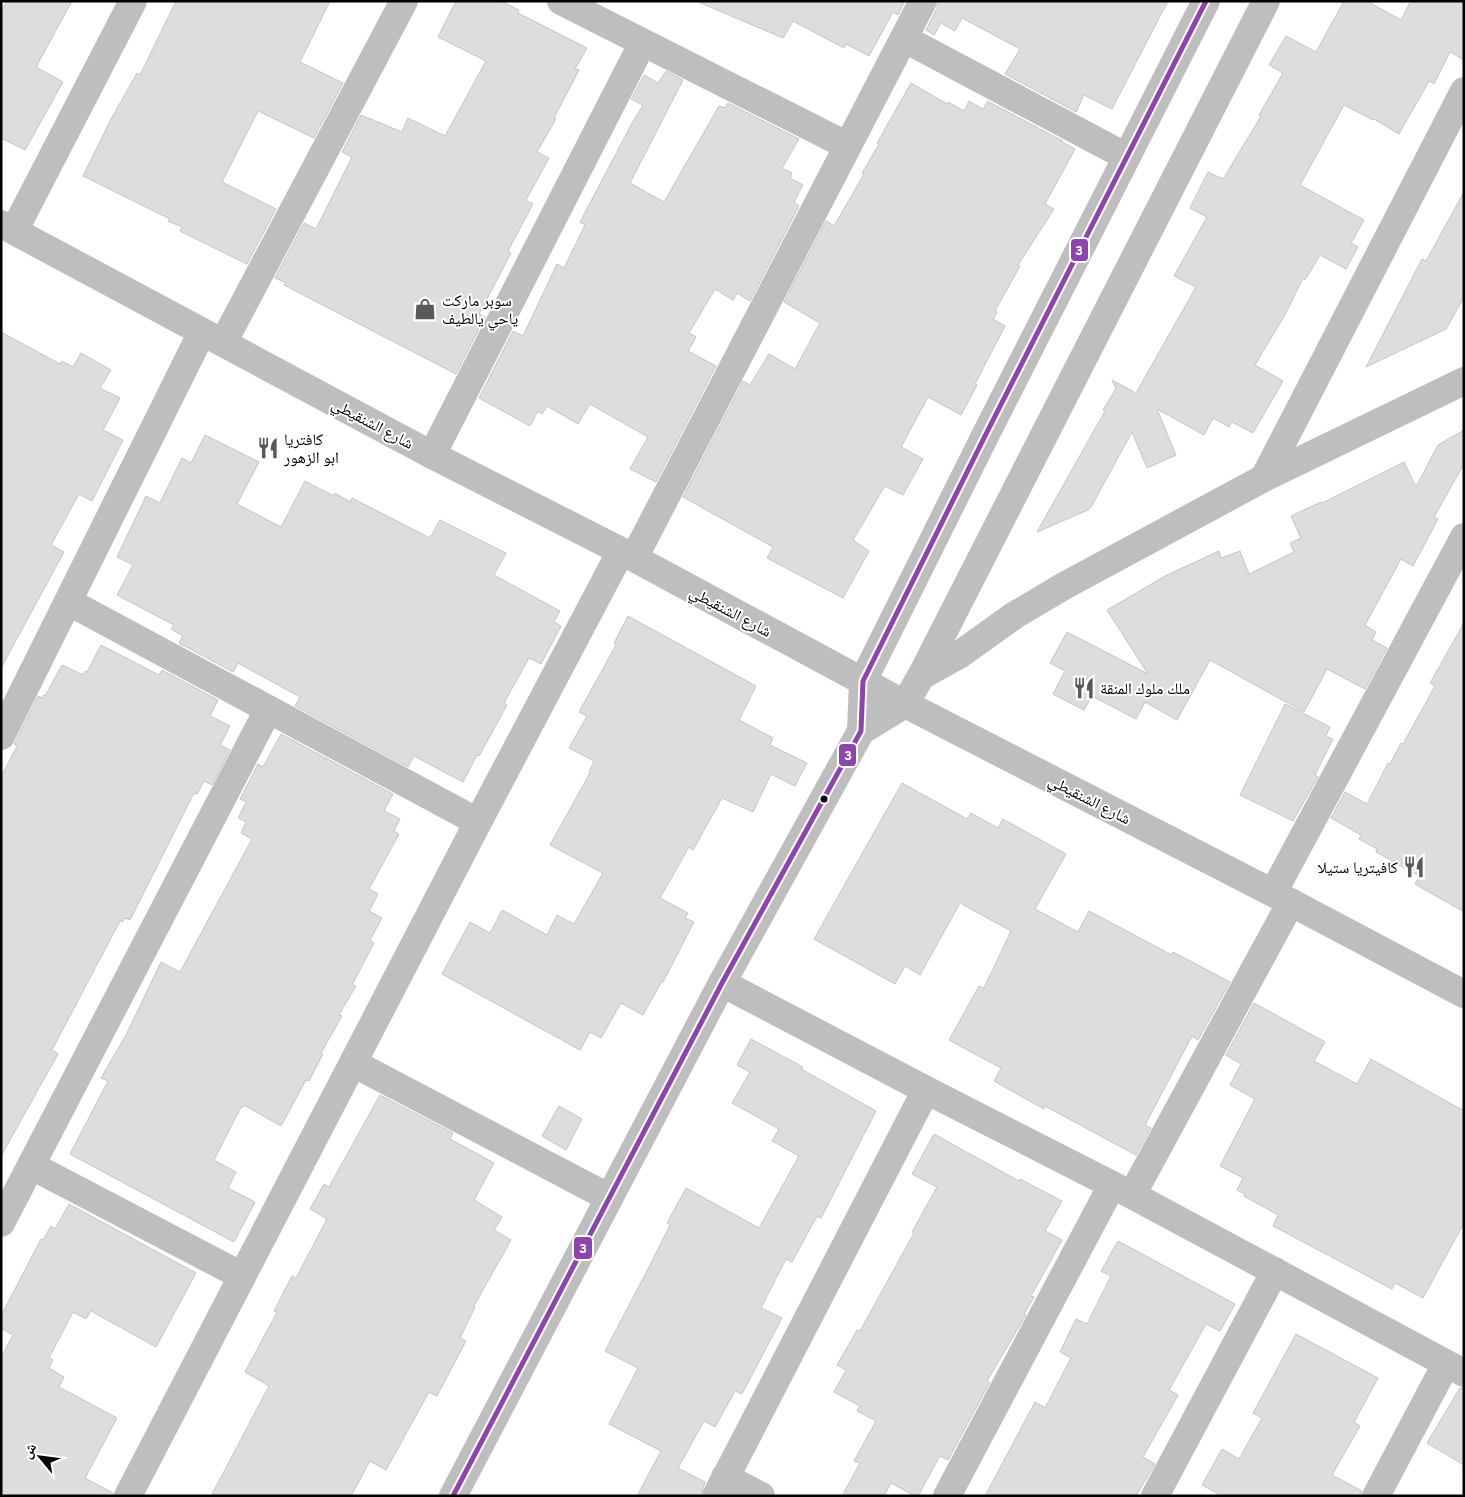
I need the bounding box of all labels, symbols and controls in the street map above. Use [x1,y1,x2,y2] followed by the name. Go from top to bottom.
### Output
[1070,238,1089,262] line badge: 3
[1075,243,1083,260] text: 3
[442,292,518,331] place label: سوبر ماركت ياحي يالطيف
[412,296,438,322] shop icon: سوبر ماركت ياحي يالطيف
[327,395,416,456] street label: شارع الشنقيطي
[283,431,339,469] place label: كافتريا ابو الزهور
[255,435,281,461] restaurant icon: كافتريا ابو الزهور
[685,583,774,644] street label: شارع الشنقيطي
[1071,675,1097,701] restaurant icon: ملك ملوك المنقة
[1100,680,1190,700] place label: ملك ملوك المنقة
[838,743,857,767] line badge: 3
[844,748,852,765] text: 3
[1044,772,1134,831] street label: شارع الشنقيطي
[819,794,829,804] unlabelled marker
[1401,854,1427,880] restaurant icon: كافيتريا ستيلا
[1318,859,1398,879] place label: كافيتريا ستيلا
[573,1236,593,1260] line badge: 3
[579,1241,587,1258] text: 3
[15,1432,65,1482] north arrow
[19,1441,41,1462] text: ش

